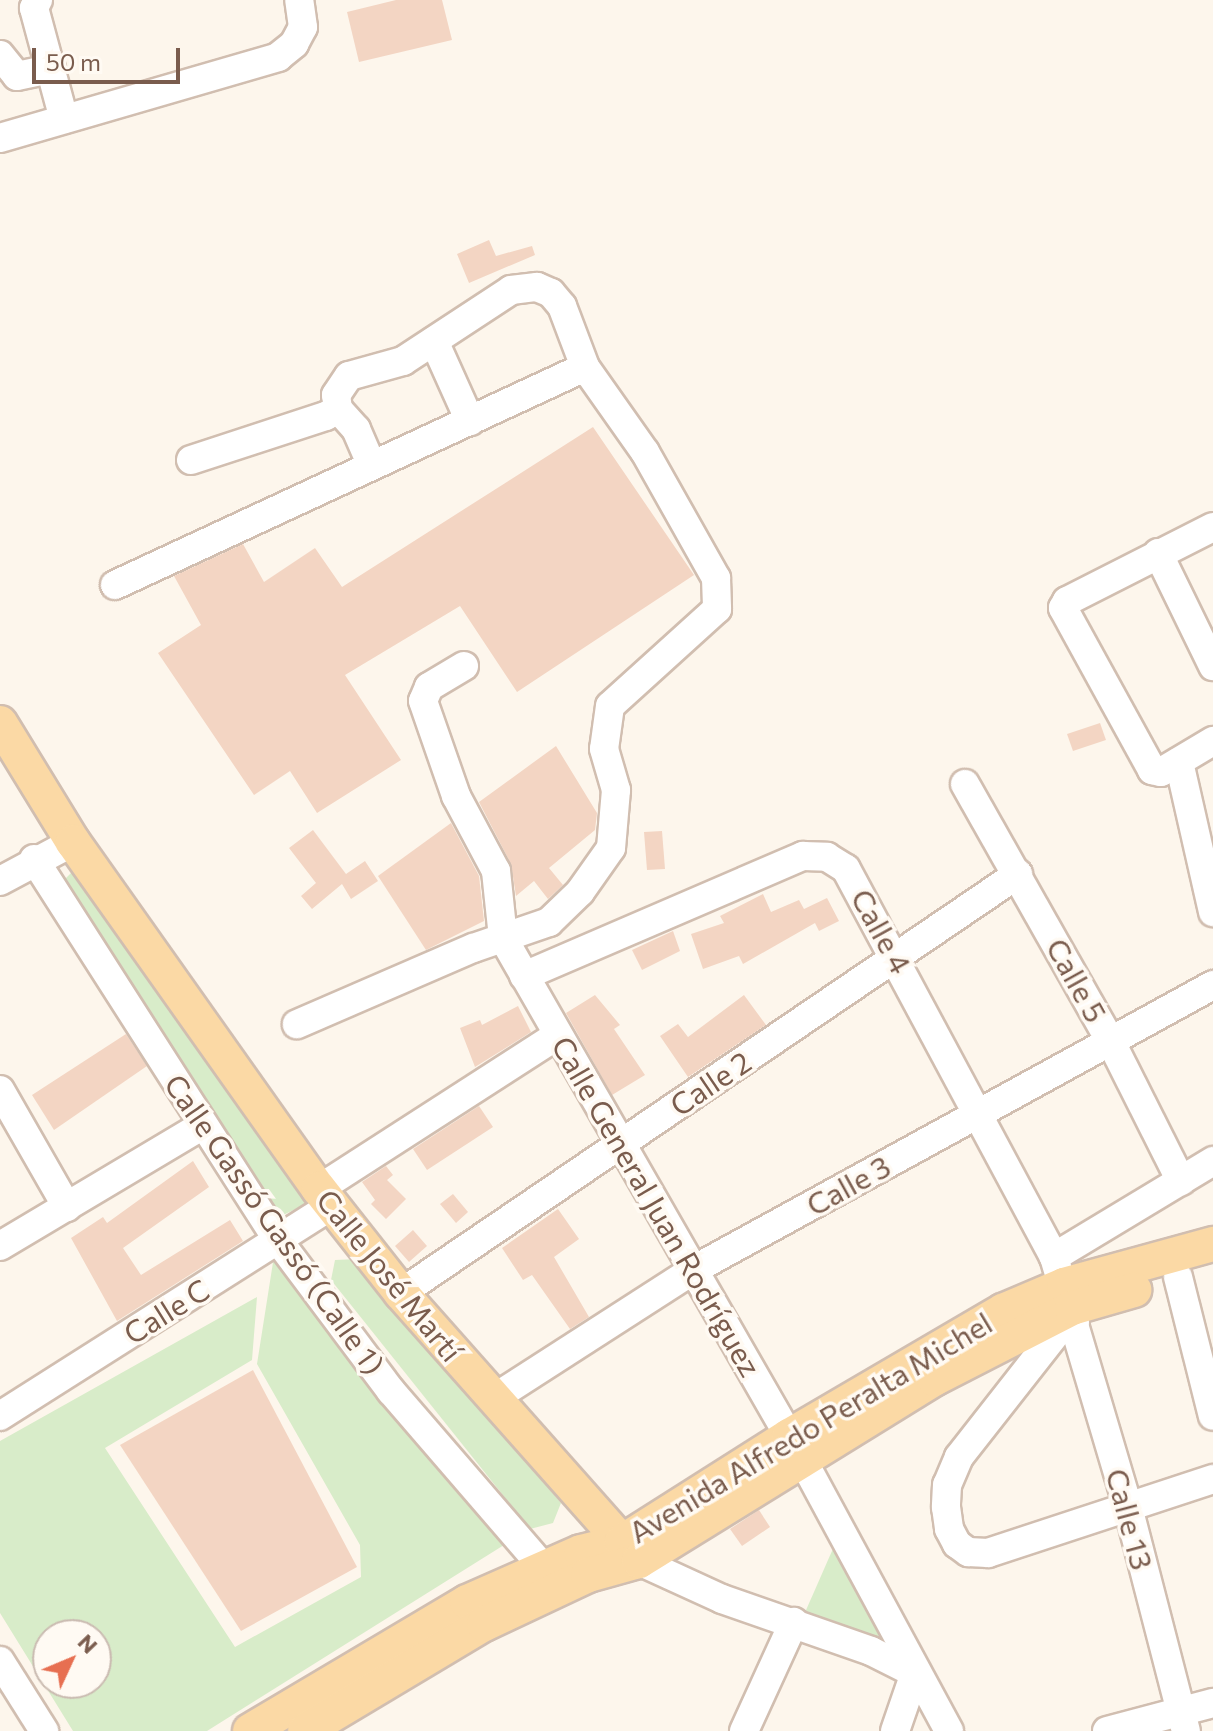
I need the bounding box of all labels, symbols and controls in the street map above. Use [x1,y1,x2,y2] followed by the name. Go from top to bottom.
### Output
[36,32,184,82] scale bar
[46,47,101,76] text: 50 m
[844,882,920,980] street label: Calle 4
[1039,932,1115,1028] street label: Calle 5
[545,1030,769,1382] street label: Calle General Juan Rodríguez
[663,1043,757,1123] street label: Calle 2
[158,1067,392,1381] street label: Calle Gassó Gassó (Calle 1)
[800,1147,896,1223] street label: Calle 3
[310,1182,470,1368] street label: Calle José Martí
[117,1271,215,1351] street label: Calle C
[622,1304,998,1550] street label: Avenida Alfredo Peralta Michel
[1099,1465,1161,1573] street label: Calle 13
[32,1619,112,1699] north arrow
[73,1628,104,1659] text: N

